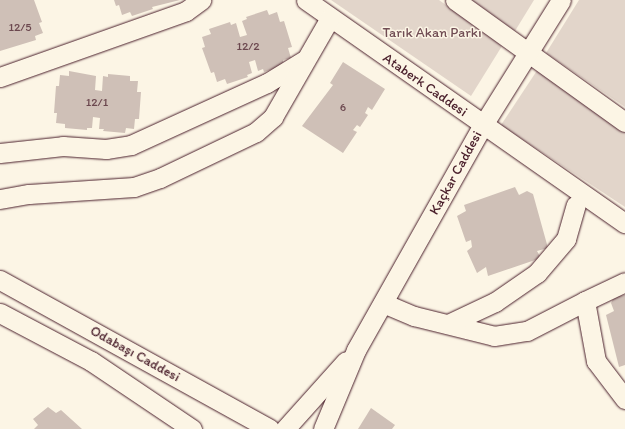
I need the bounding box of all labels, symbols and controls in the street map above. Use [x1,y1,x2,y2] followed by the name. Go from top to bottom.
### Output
[8,21,32,35] house number: 12/5
[383,25,481,41] park label: Tarık Akan Parkı
[236,40,260,54] house number: 12/2
[379,50,471,120] street label: Ataberk Caddesi
[86,96,108,110] house number: 12/1
[340,101,346,115] house number: 6
[426,128,486,218] street label: Kaçkar Caddesi
[87,322,183,386] street label: Odabaşı Caddesi

